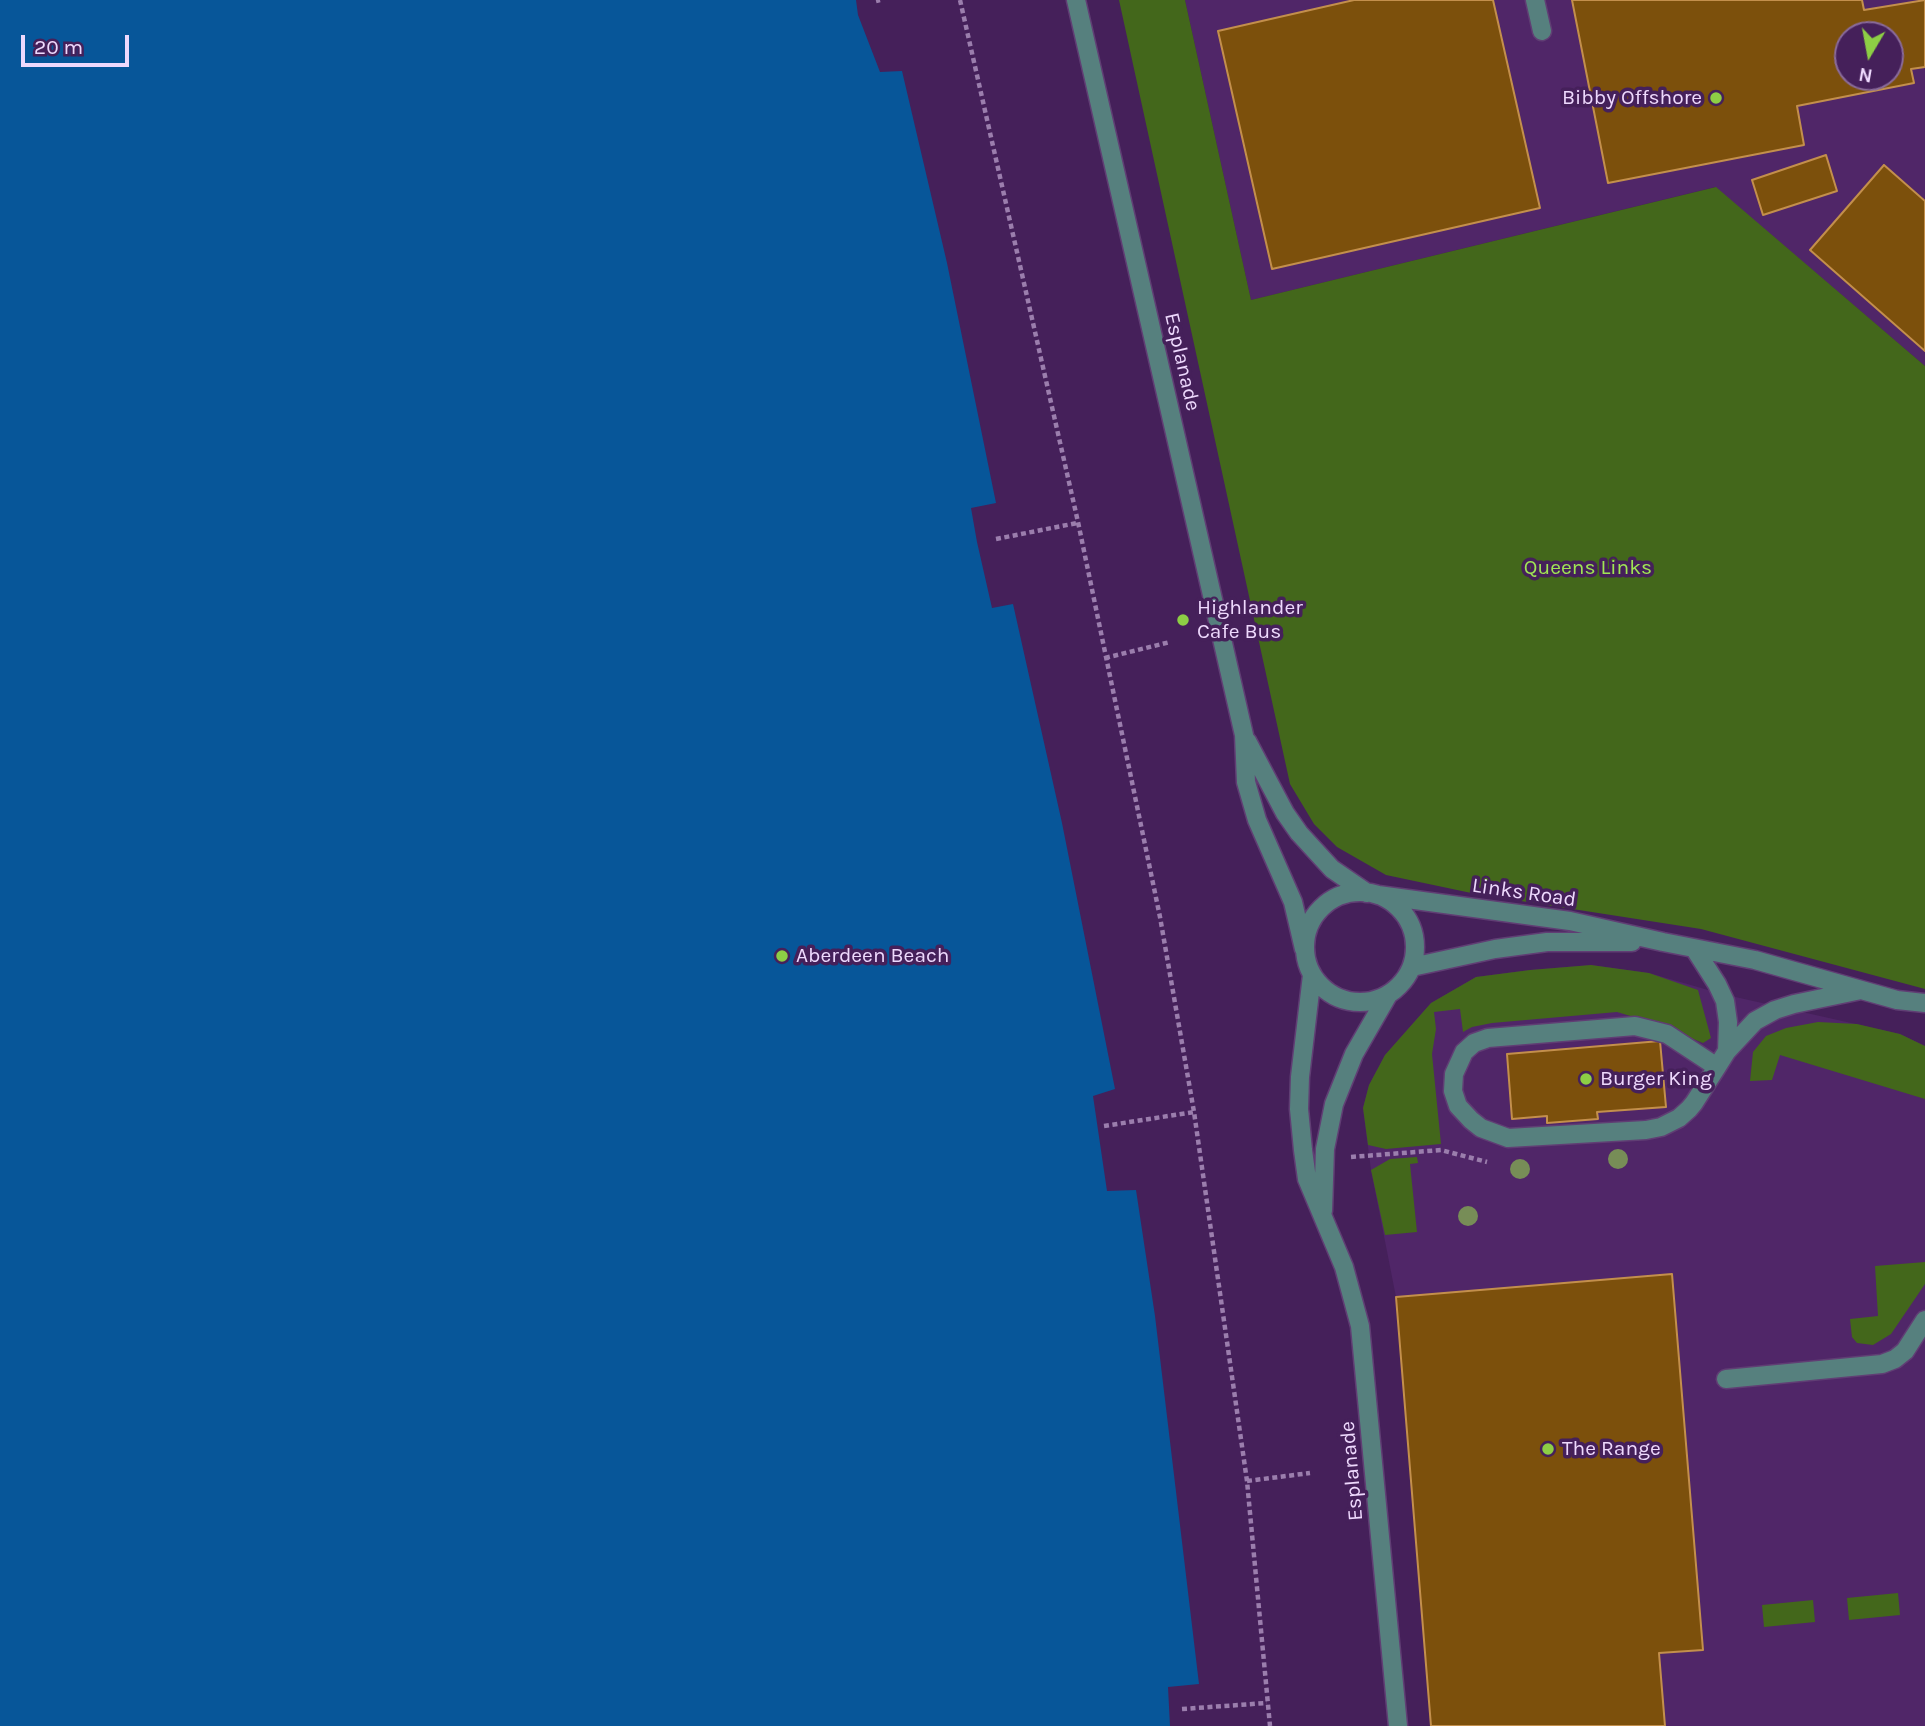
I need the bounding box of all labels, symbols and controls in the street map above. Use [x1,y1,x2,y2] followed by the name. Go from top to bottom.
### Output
[24,21,133,65] scale bar
[1834,21,1904,91] north arrow
[34,35,83,59] text: 20 m
[1857,63,1874,87] text: N
[1562,85,1702,111] place label: Bibby Offshore
[1708,90,1724,106] marker: Bibby Offshore
[1158,310,1206,414] street label: Esplanade
[1524,555,1652,581] park label: Queens Links
[1197,595,1303,645] place label: Highlander Cafe Bus
[1175,612,1191,628] marker: Highlander Cafe Bus
[1470,873,1578,913] street label: Links Road
[796,943,949,969] place label: Aberdeen Beach
[774,948,790,964] marker: Aberdeen Beach
[1600,1066,1712,1092] place label: Burger King
[1578,1071,1594,1087] marker: Burger King
[1335,1420,1369,1522] street label: Esplanade
[1562,1436,1661,1462] place label: The Range
[1540,1441,1556,1457] marker: The Range

